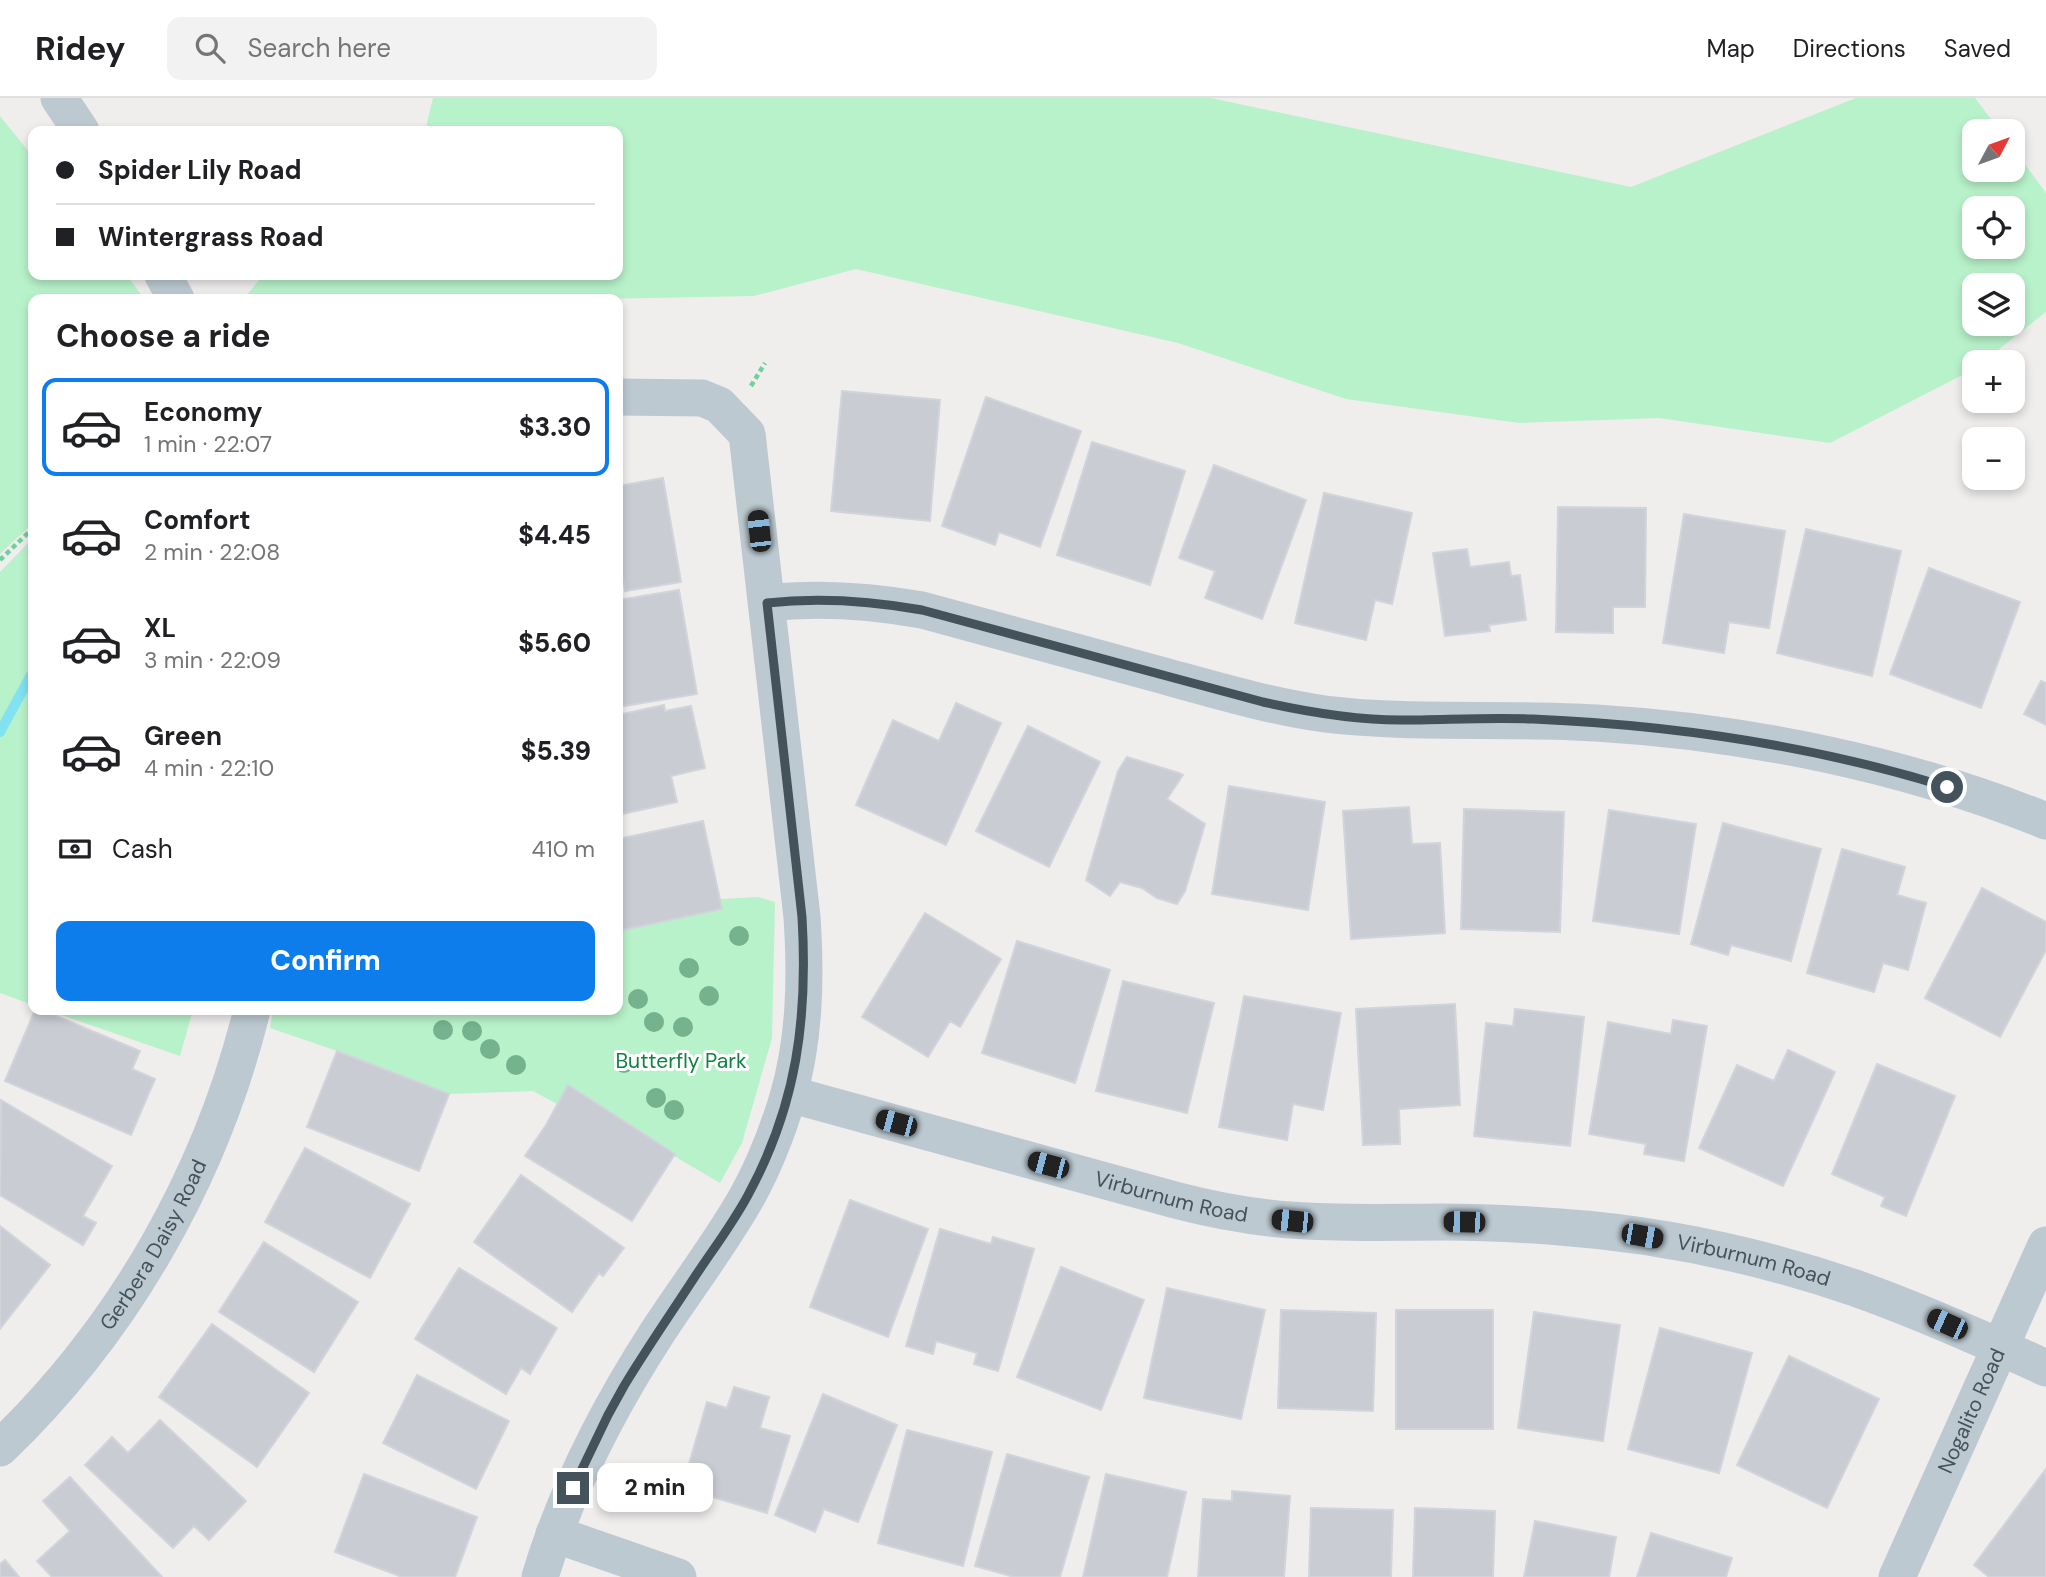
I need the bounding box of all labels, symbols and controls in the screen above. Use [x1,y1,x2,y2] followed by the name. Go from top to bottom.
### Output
[167,17,657,80] search box
[35,27,125,70] text: Ridey
[191,29,229,67] icon: search
[247,31,391,65] text: Search here
[1707,33,1755,64] text: Map
[1793,33,1906,64] text: Directions
[1944,33,2011,64] text: Saved
[1962,119,2025,182] north arrow
[1962,119,2025,490] map controls
[98,153,301,187] text: Spider Lily Road
[1962,196,2025,259] button: locate
[98,220,323,254] text: Wintergrass Road
[1962,273,2025,336] button: layers
[56,315,271,357] text: Choose a ride
[1962,350,2025,413] button: +
[144,395,262,429] text: Economy
[60,396,123,459] icon: car
[519,410,591,444] text: $3.30
[1962,427,2025,490] button: −
[144,429,272,459] text: 1 min · 22:07
[144,503,250,537] text: Comfort
[60,504,123,567] icon: car
[747,509,772,553] car
[518,518,591,552] text: $4.45
[144,537,280,567] text: 2 min · 22:08
[144,611,176,645] text: XL
[60,612,123,675] icon: car
[518,626,591,660] text: $5.60
[144,645,281,675] text: 3 min · 22:09
[144,719,222,753] text: Green
[60,720,123,783] icon: car
[521,734,591,768] text: $5.39
[144,753,274,783] text: 4 min · 22:10
[1931,771,1963,803] route start
[56,830,94,868] icon: cash
[112,832,173,866] text: Cash
[532,834,595,864] text: 410 m
[56,921,595,1001] button: Confirm
[615,1047,747,1075] park label: Butterfly Park
[873,1107,920,1139] car
[1025,1149,1072,1181] car
[93,1155,213,1336] street label: Gerbera Daisy Road
[1091,1165,1250,1229] street label: Virburnum Road
[1271,1208,1314,1234] car
[1443,1211,1486,1233] car
[1620,1222,1665,1250] car
[1674,1228,1834,1293] street label: Virburnum Road
[1924,1306,1971,1342] car
[1931,1344,2012,1478] street label: Nogalito Road
[598,1464,713,1512] callout: 2 min
[557,1472,589,1504] route end
[624,1472,686,1502] text: 2 min

